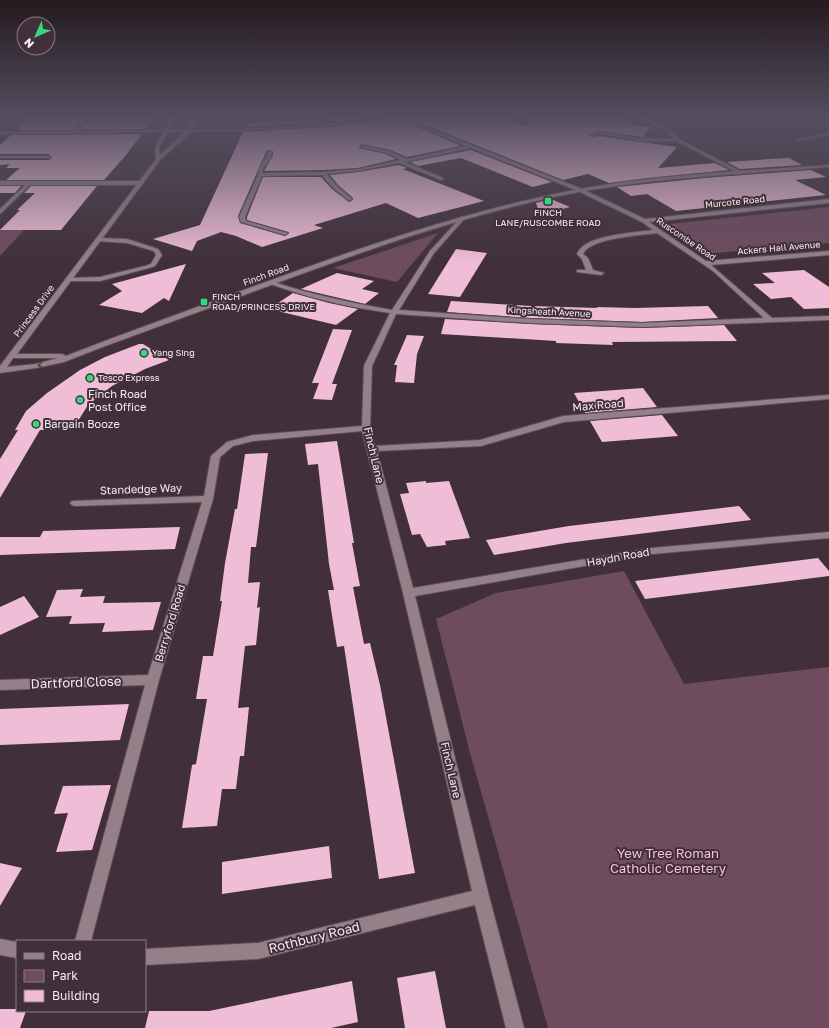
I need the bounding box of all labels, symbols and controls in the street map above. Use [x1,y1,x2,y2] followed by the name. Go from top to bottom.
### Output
[16,16,56,56] north arrow
[21,36,36,51] text: N
[705,193,765,210] street label: Murcote Road
[543,196,553,206] marker: FINCH LANE/RUSCOMBE ROAD
[495,207,601,228] place label: FINCH LANE/RUSCOMBE ROAD
[654,215,718,263] street label: Ruscombe Road
[737,238,821,257] street label: Ackers Hall Avenue
[241,261,290,288] street label: Finch Road
[11,283,56,339] street label: Princess Drive
[212,291,315,312] place label: FINCH ROAD/PRINCESS DRIVE
[199,297,209,307] marker: FINCH ROAD/PRINCESS DRIVE
[507,304,591,319] street label: Kingsheath Avenue
[152,347,195,358] place label: Yang Sing
[139,348,149,358] marker: Yang Sing
[38,361,44,369] one-way arrow
[98,372,160,383] place label: Tesco Express
[85,373,95,383] marker: Tesco Express
[88,387,147,413] place label: Finch Road Post Office
[75,395,85,405] marker: Finch Road Post Office
[572,396,624,413] street label: Max Road
[44,417,120,430] place label: Bargain Booze
[31,419,41,429] marker: Bargain Booze
[362,425,387,484] street label: Finch Lane
[100,481,182,496] street label: Standedge Way
[586,545,650,568] street label: Haydn Road
[152,583,187,663] street label: Berryford Road
[30,672,122,692] street label: Dartford Close
[439,740,464,799] street label: Finch Lane
[610,845,727,876] park label: Yew Tree Roman Catholic Cemetery
[267,918,361,956] street label: Rothbury Road
[16,940,146,1012] legend
[52,948,81,963] text: Road
[52,968,78,983] text: Park
[52,988,100,1003] text: Building

